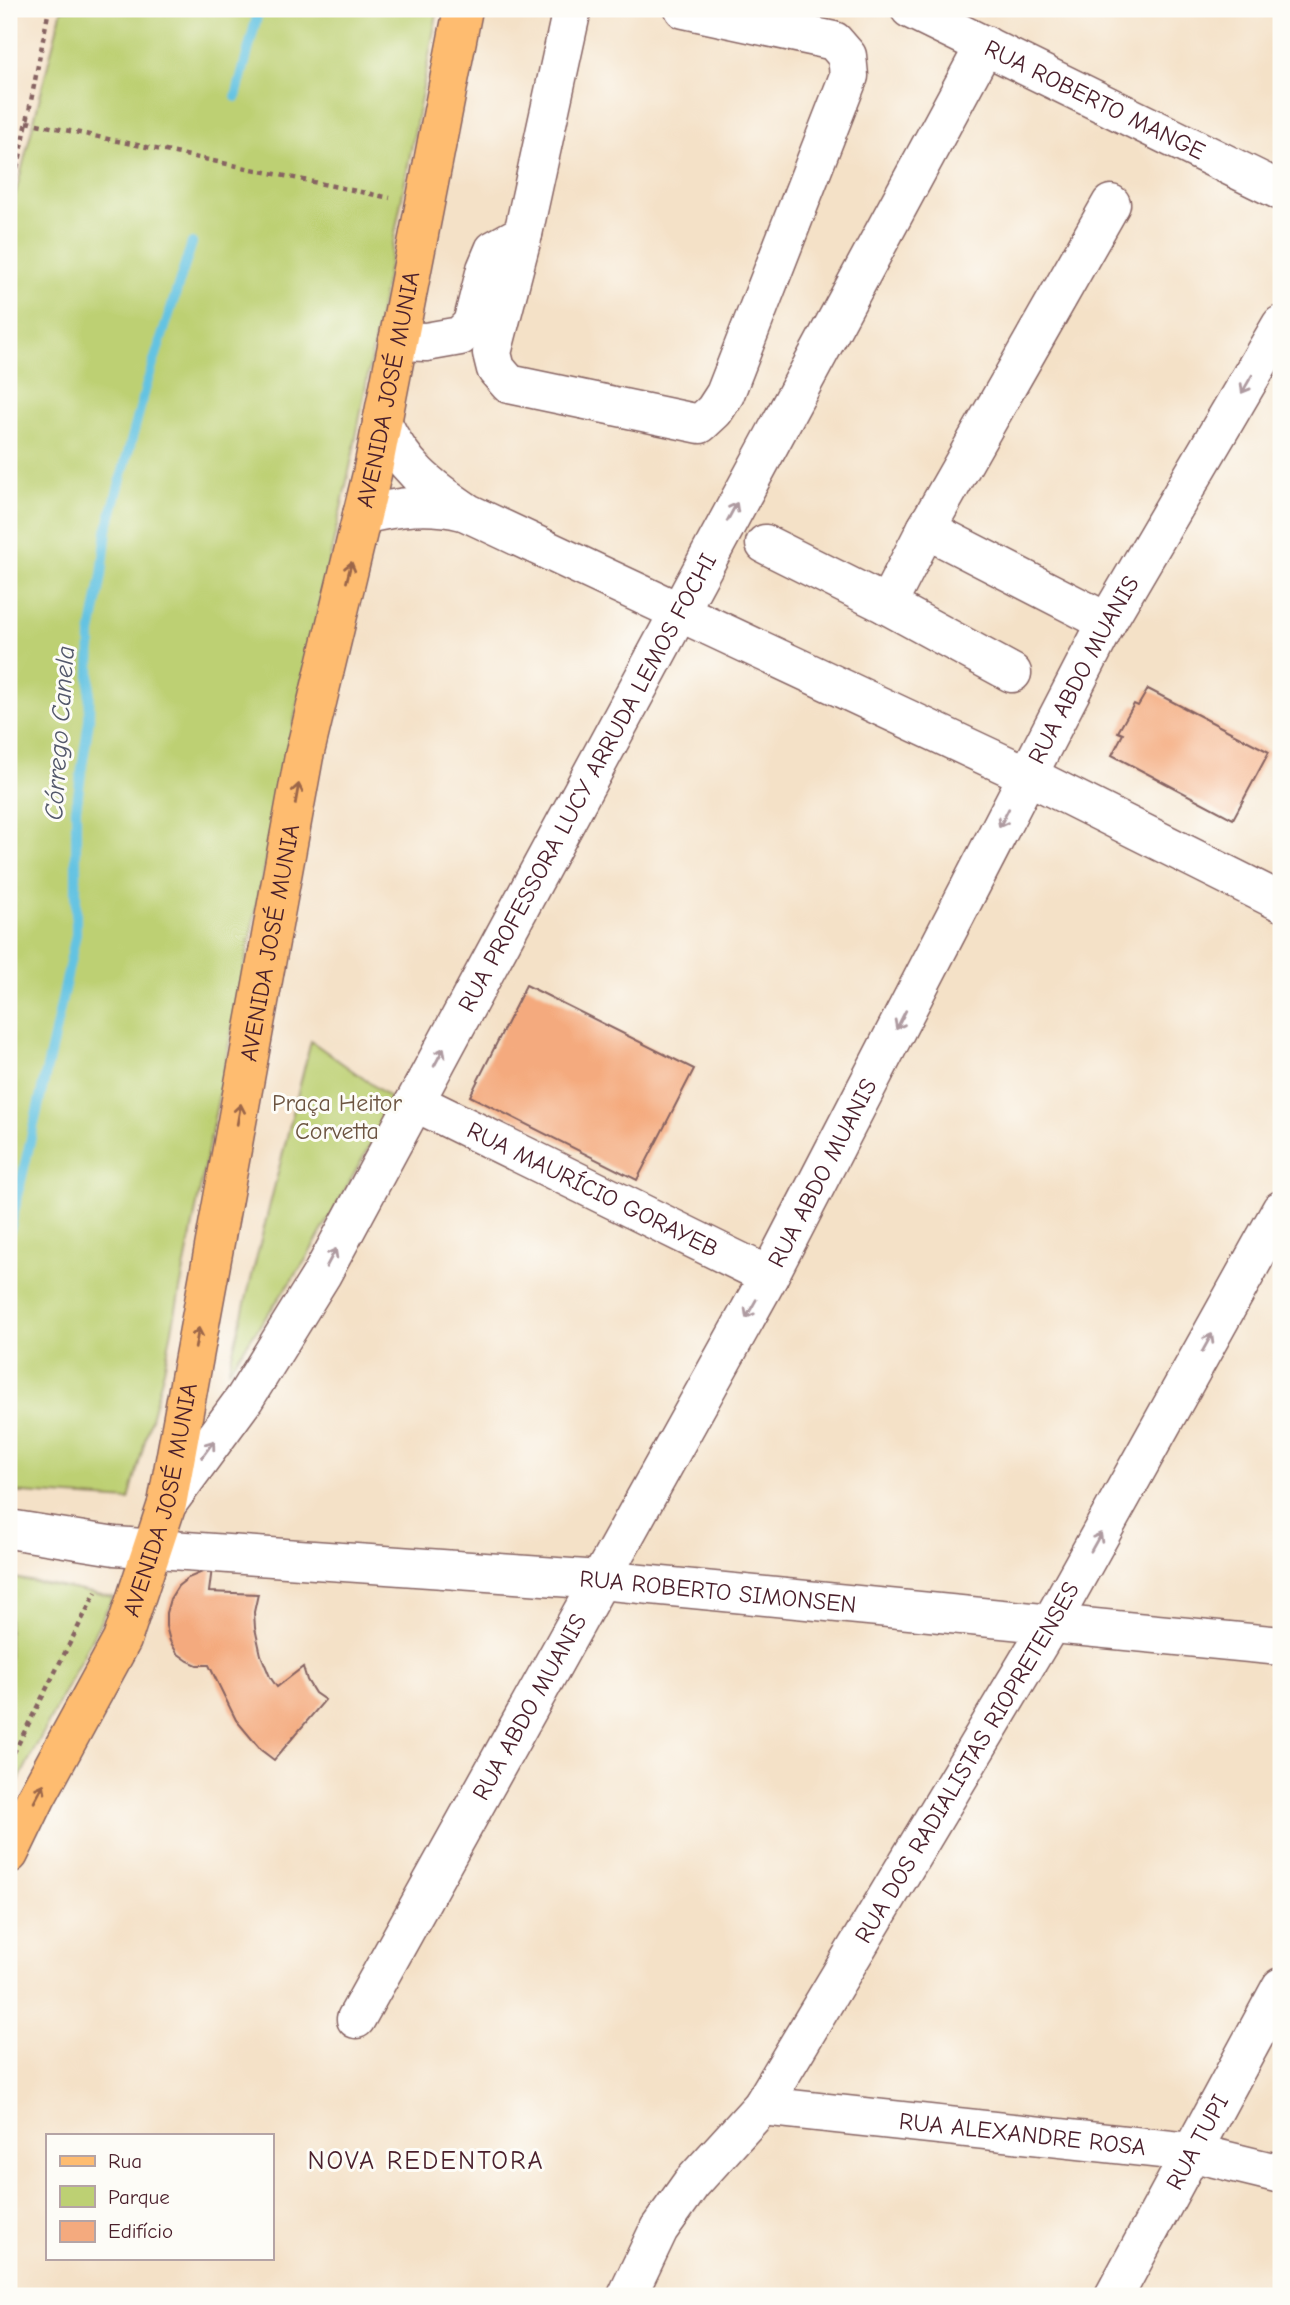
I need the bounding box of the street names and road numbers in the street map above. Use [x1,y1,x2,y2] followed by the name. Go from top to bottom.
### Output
[980,34,1210,166] street label: RUA ROBERTO MANGE
[350,269,425,510] street label: AVENIDA JOSÉ MUNIA
[452,548,722,1017] street label: RUA PROFESSORA LUCY ARRUDA LEMOS FOCHI
[1022,571,1145,768] street label: RUA ABDO MUANIS
[234,822,305,1063] street label: AVENIDA JOSÉ MUNIA
[762,1074,883,1272] street label: RUA ABDO MUANIS
[463,1116,723,1263] street label: RUA MAURÍCIO GORAYEB
[117,1380,203,1620] street label: AVENIDA JOSÉ MUNIA
[578,1565,858,1619] street label: RUA ROBERTO SIMONSEN
[849,1577,1085,1948] street label: RUA DOS RADIALISTAS RIOPRETENSES
[467,1609,592,1805] street label: RUA ABDO MUANIS
[1160,2089,1234,2195] street label: RUA TUPI
[898,2107,1147,2161] street label: RUA ALEXANDRE ROSA

